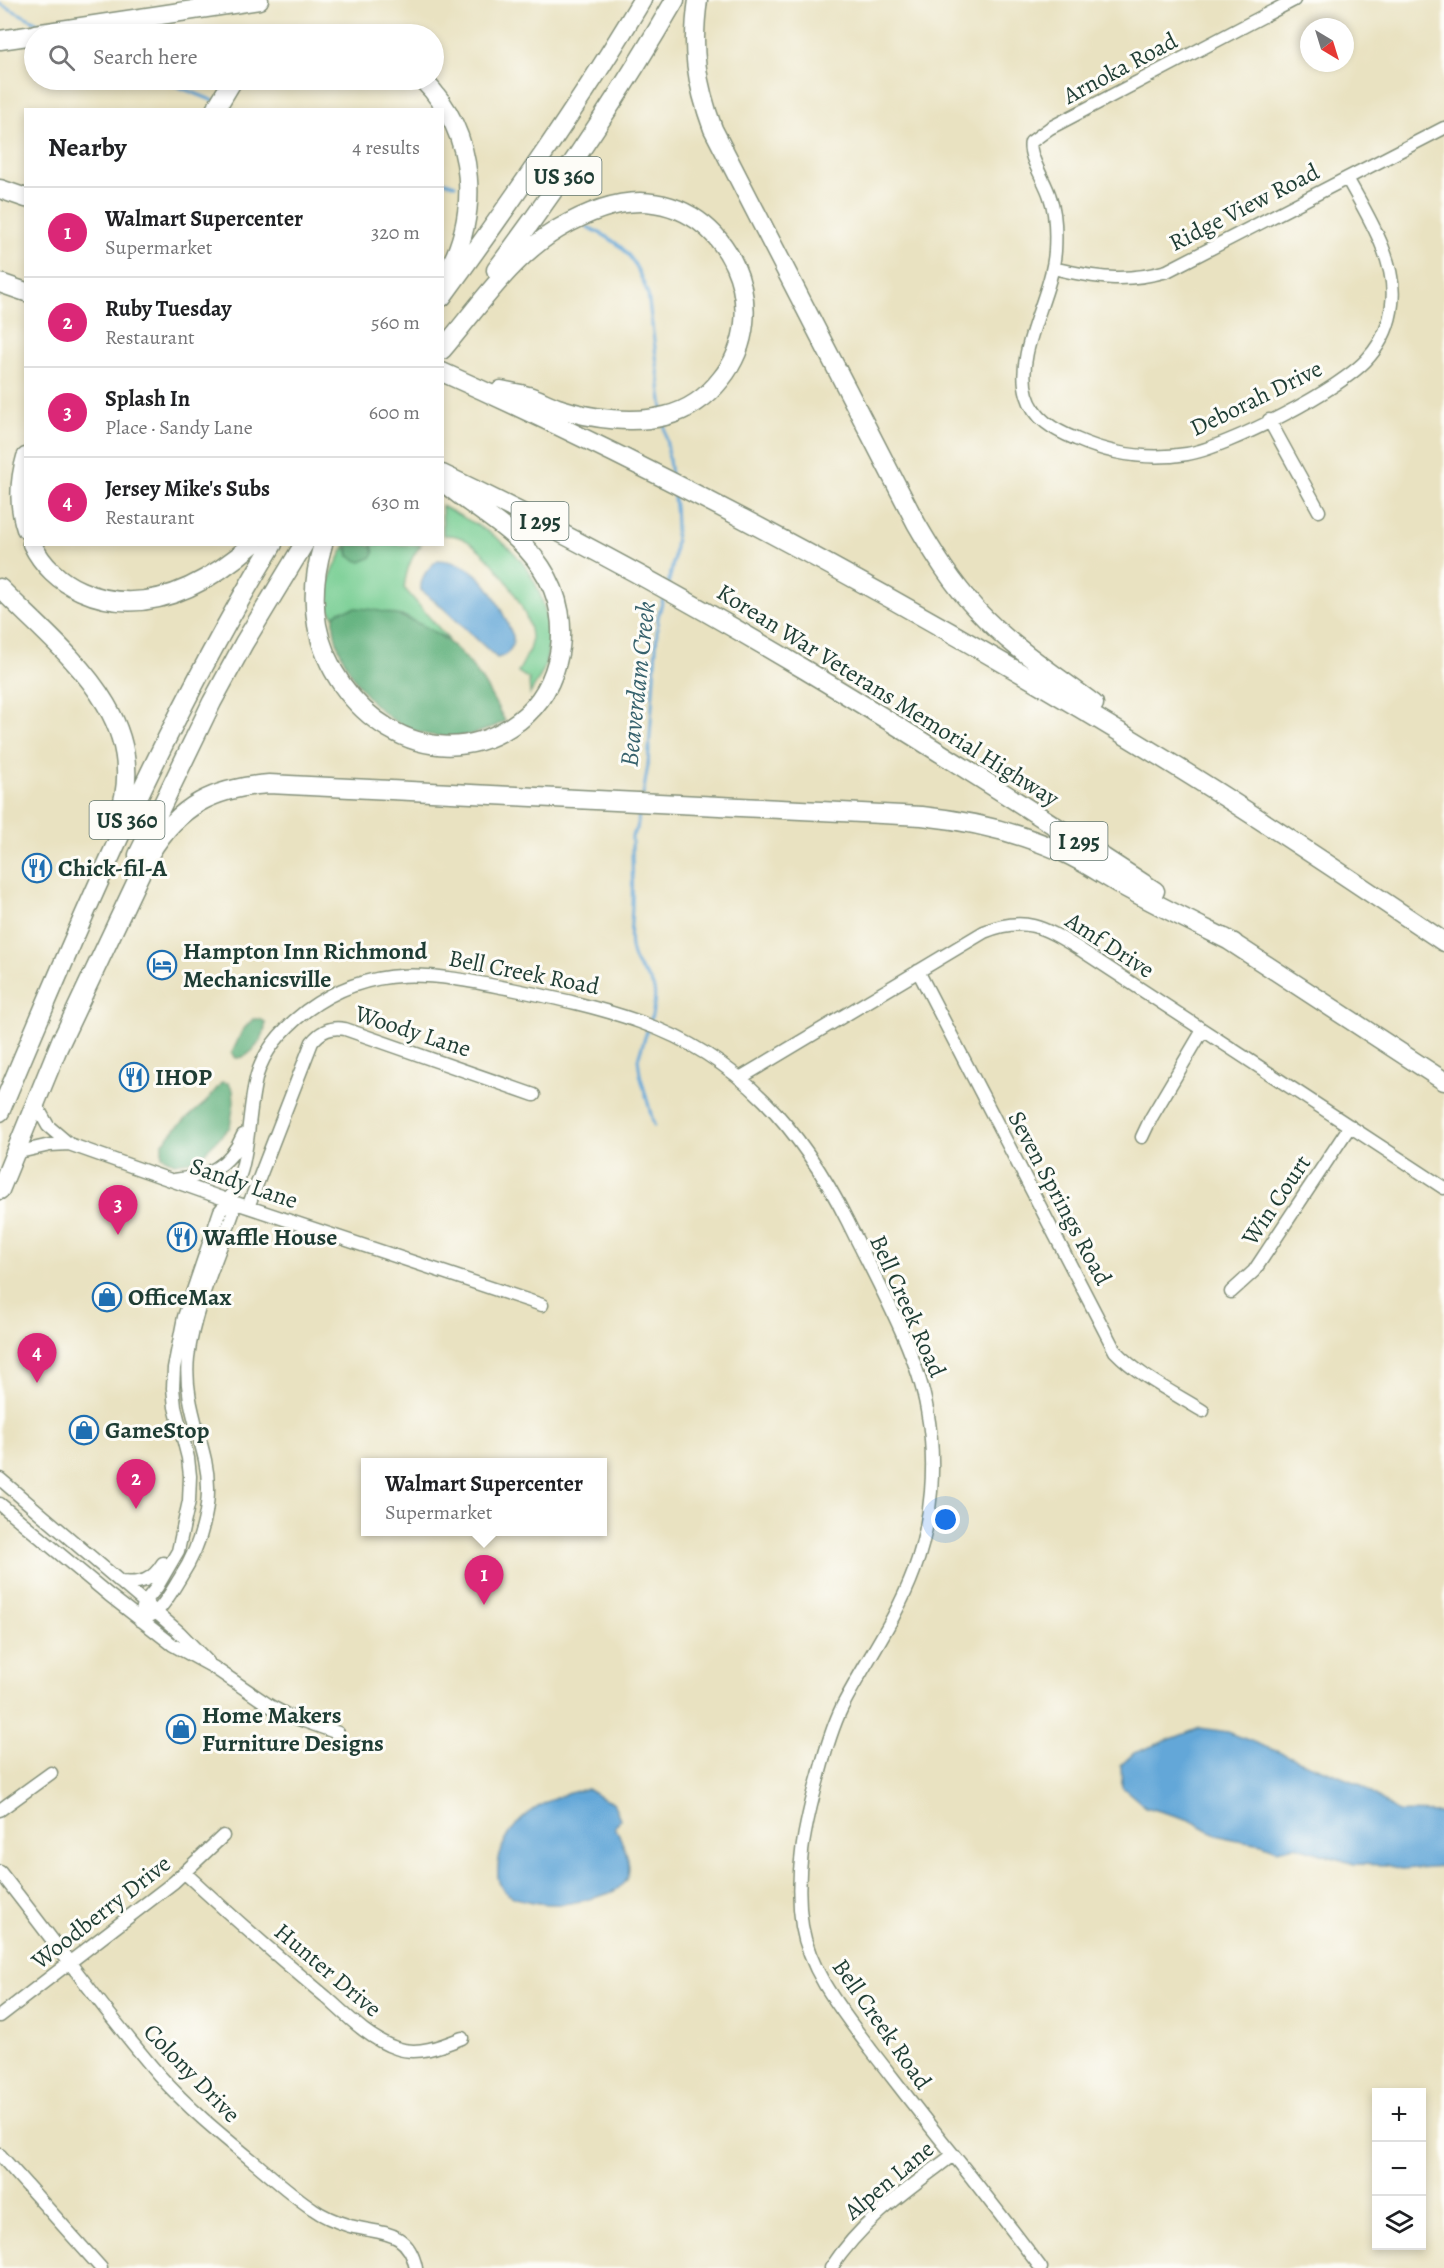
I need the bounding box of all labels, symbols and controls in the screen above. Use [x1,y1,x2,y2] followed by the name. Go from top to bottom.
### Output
[1300,18,1354,72] north arrow
[24,24,444,90] search box
[1056,24,1183,112] street label: Arnoka Road
[45,41,78,74] icon: search
[93,42,198,72] text: Search here
[48,130,127,165] text: Nearby
[352,134,420,161] text: 4 results
[1163,155,1325,259] street label: Ridge View Road
[526,157,602,195] road number: US 360
[105,204,303,234] text: Walmart Supercenter
[64,219,71,246] text: 1
[371,219,420,246] text: 320 m
[105,234,212,261] text: Supermarket
[105,294,232,324] text: Ruby Tuesday
[63,309,72,336] text: 2
[371,309,420,336] text: 560 m
[105,324,195,351] text: Restaurant
[1185,352,1327,444] street label: Deborah Drive
[105,384,190,414] text: Splash In
[63,399,72,426] text: 3
[369,399,420,426] text: 600 m
[105,414,253,441] text: Place · Sandy Lane
[105,474,270,504] text: Jersey Mike's Subs
[63,489,72,516] text: 4
[371,489,420,516] text: 630 m
[512,502,568,540] road number: I 295
[105,504,195,531] text: Restaurant
[711,576,1065,814] street label: Korean War Veterans Memorial Highway
[611,600,664,768] water label: Beaverdam Creek
[90,801,164,839] road number: US 360
[1050,822,1108,860] road number: I 295
[21,852,53,884] restaurant icon: Chick-fil-A
[58,852,168,884] place label: Chick-fil-A
[1058,904,1161,986] street label: Amf Drive
[183,935,427,995] place label: Hampton Inn Richmond Mechanicsville
[446,942,602,1002] street label: Bell Creek Road
[146,949,178,981] hotel icon: Hampton Inn Richmond Mechanicsville
[350,997,475,1065] street label: Woody Lane
[118,1061,150,1093] restaurant icon: IHOP
[155,1061,212,1093] place label: IHOP
[1001,1105,1119,1291] street label: Seven Springs Road
[1233,1148,1318,1252] street label: Win Court
[186,1150,302,1216] street label: Sandy Lane
[98,1186,138,1235] pin: 3
[166,1221,198,1253] restaurant icon: Waffle House
[202,1221,337,1253] place label: Waffle House
[862,1230,954,1382] street label: Bell Creek Road
[91,1281,123,1313] shop icon: OfficeMax
[128,1281,231,1313] place label: OfficeMax
[18,1334,57,1383] pin: 4
[68,1414,100,1446] shop icon: GameStop
[105,1414,210,1446] place label: GameStop
[361,1458,607,1536] popup
[116,1460,156,1509] pin: 2
[385,1469,583,1499] text: Walmart Supercenter
[385,1499,492,1526] text: Supermarket
[931,1505,960,1534] your location
[464,1556,504,1605] pin: 1
[202,1699,384,1759] place label: Home Makers Furniture Designs
[165,1713,197,1745] shop icon: Home Makers Furniture Designs
[24,1848,177,1977] street label: Woodberry Drive
[268,1916,388,2024] street label: Hunter Drive
[825,1952,939,2096] street label: Bell Creek Road
[137,2016,247,2130] street label: Colony Drive
[1372,2088,1426,2250] map controls
[1372,2088,1426,2142] button: +
[837,2133,941,2228] street label: Alpen Lane
[1372,2142,1426,2196] button: −
[1372,2196,1426,2250] button: layers

